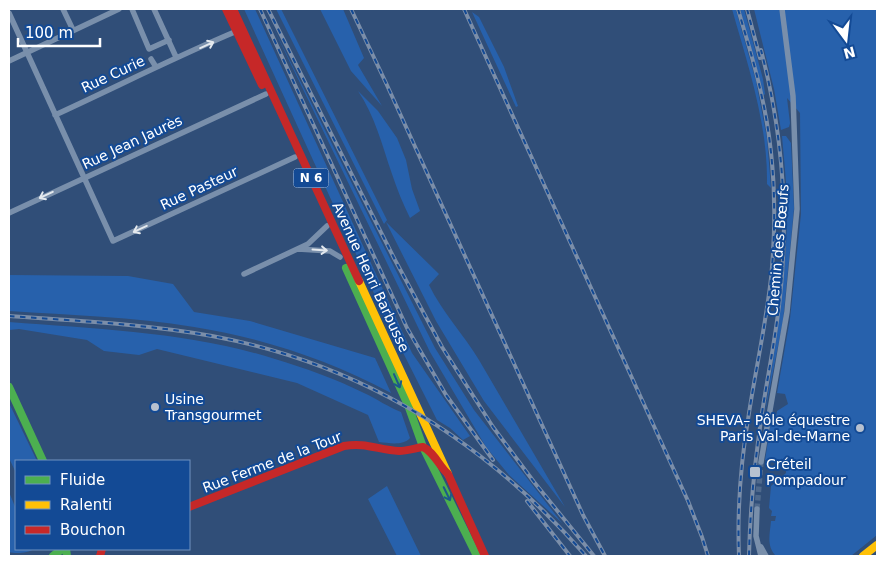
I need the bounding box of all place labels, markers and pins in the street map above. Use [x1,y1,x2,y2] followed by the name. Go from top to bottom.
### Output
[164,391,262,423] place label: Usine Transgourmet
[149,401,161,413] marker: Usine Transgourmet
[697,412,850,444] place label: SHEVA– Pôle équestre Paris Val-de-Marne
[854,422,866,434] marker: SHEVA– Pôle équestre Paris Val-de-Marne
[766,456,846,488] place label: Créteil Pompadour
[748,465,762,479] marker: Créteil Pompadour

